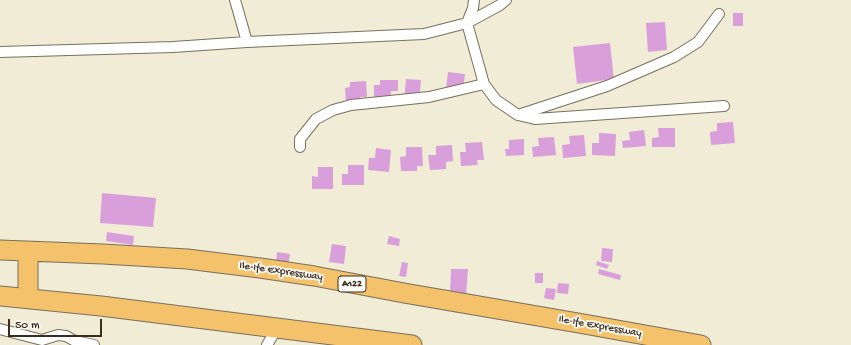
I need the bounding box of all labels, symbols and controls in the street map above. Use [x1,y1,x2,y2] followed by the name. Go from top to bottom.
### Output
[238,260,324,284] street label: Ile-Ife Expressway
[338,276,366,292] road number: A122
[10,311,104,337] scale bar
[557,313,643,341] street label: Ile-Ife Expressway
[15,319,40,333] text: 50 m

